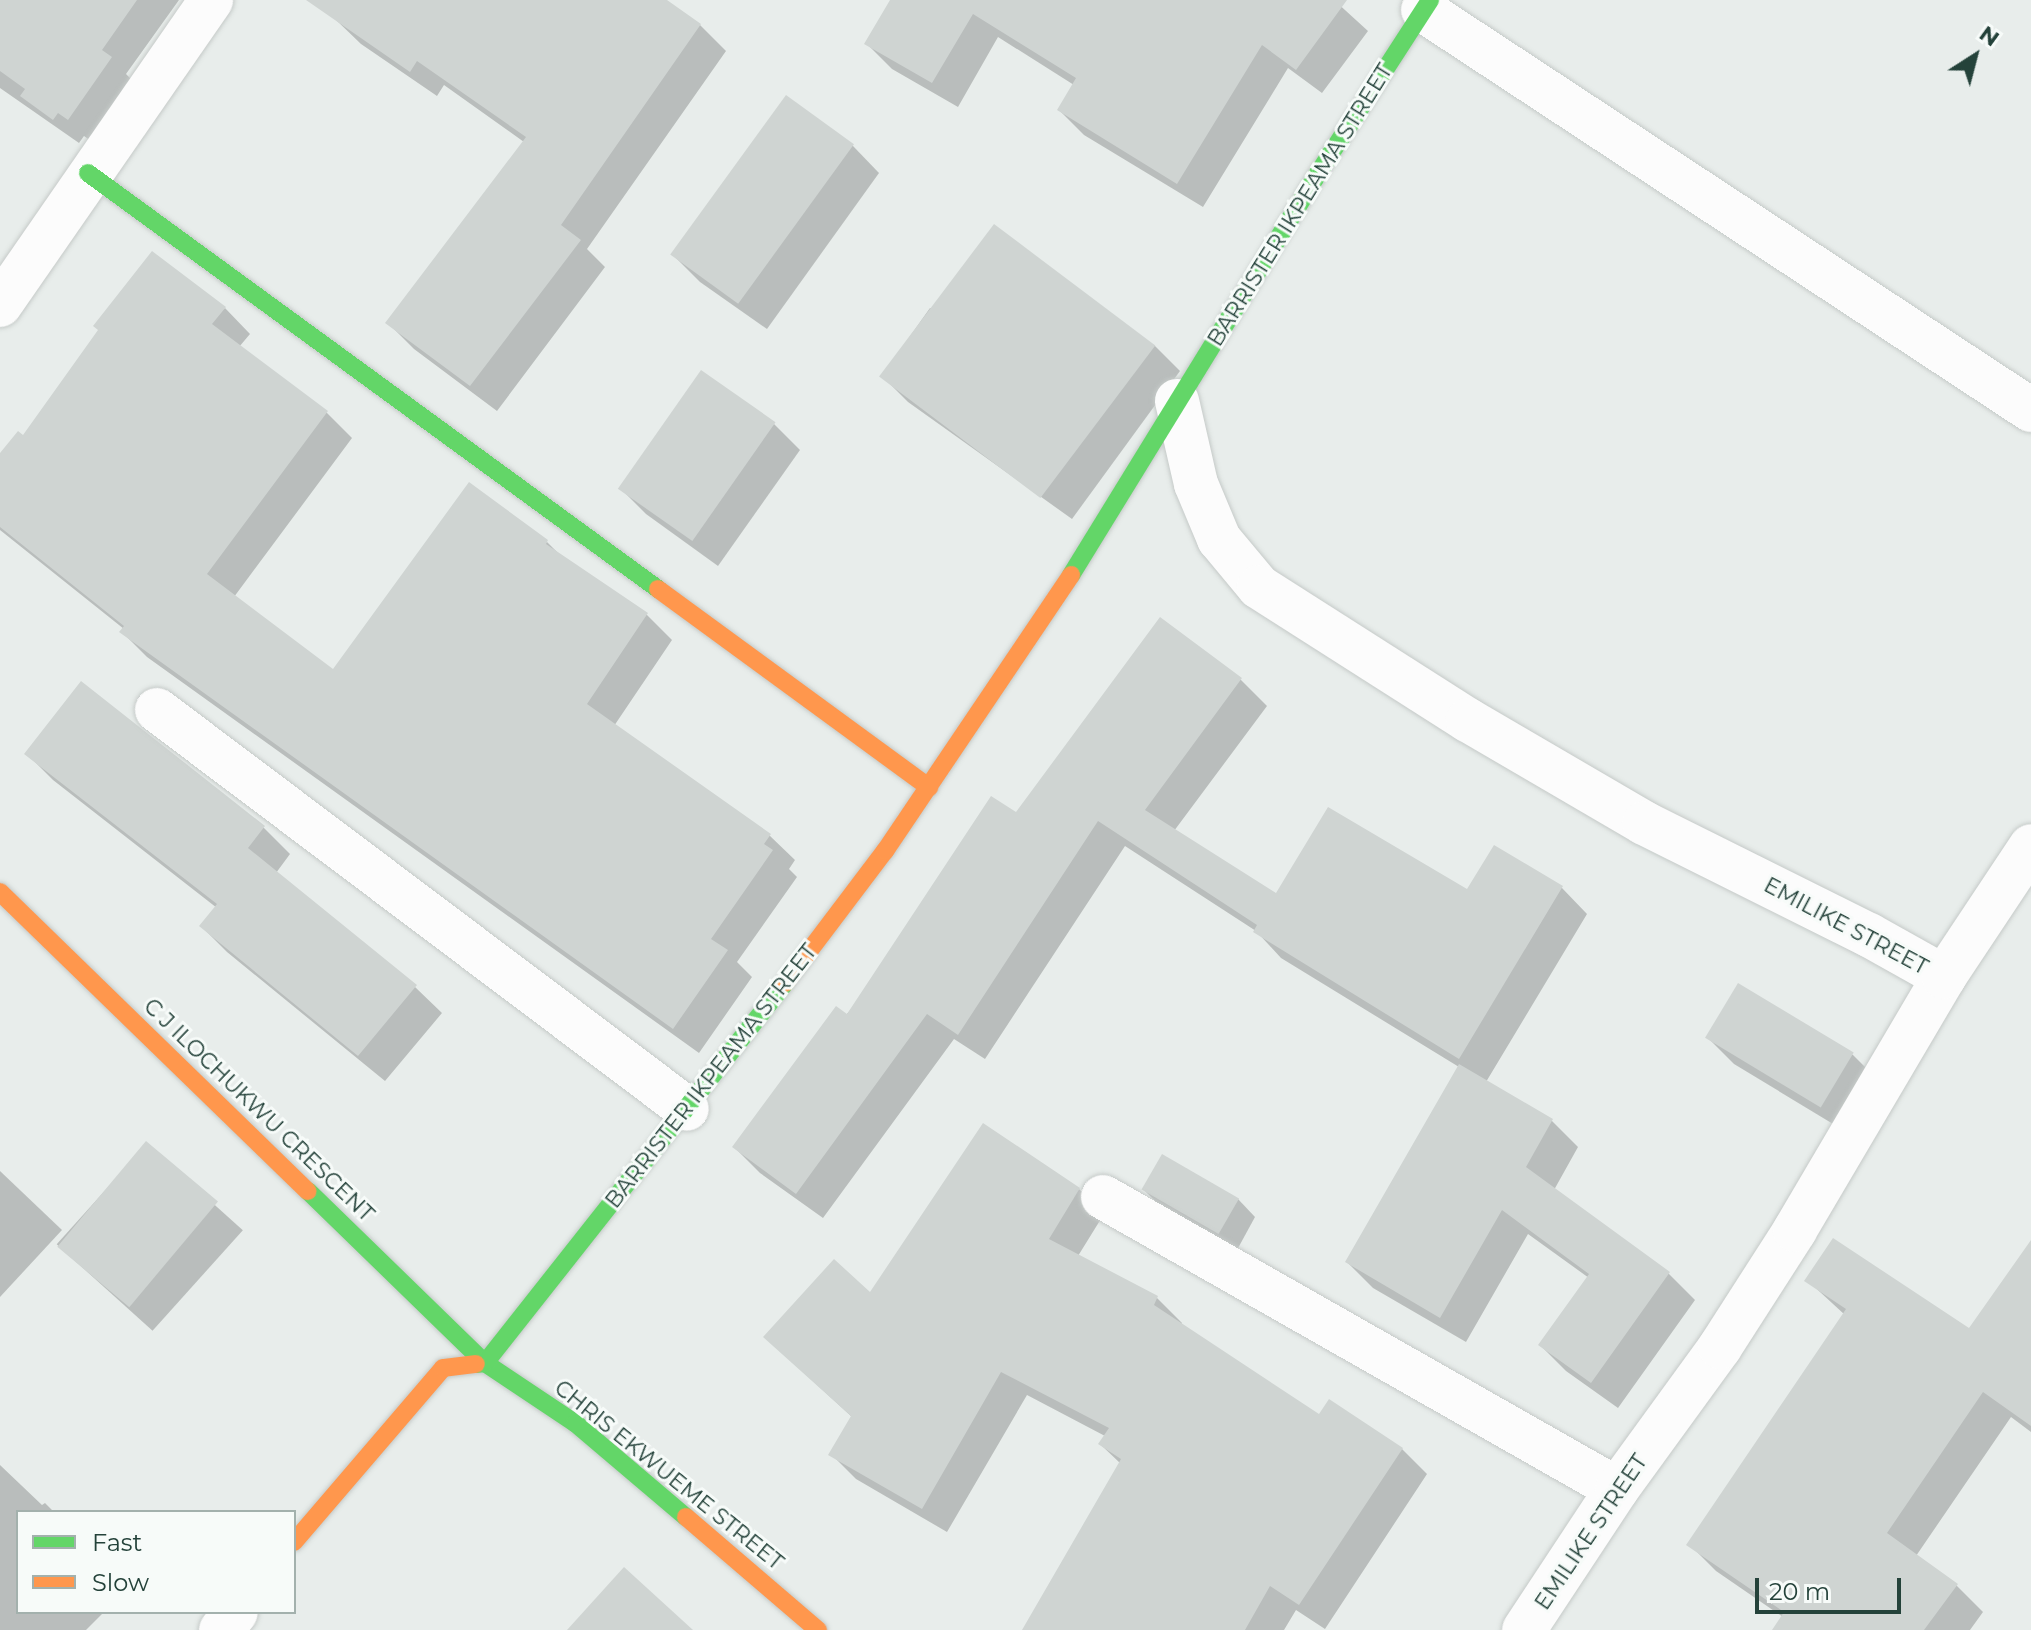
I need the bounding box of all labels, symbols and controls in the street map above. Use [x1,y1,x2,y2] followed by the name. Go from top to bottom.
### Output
[1935,16,2015,96] north arrow
[1974,20,2005,52] text: N
[1202,59,1398,351] street label: BARRISTER IKPEAMA STREET
[1759,872,1933,980] street label: EMILIKE STREET
[600,939,822,1213] street label: BARRISTER IKPEAMA STREET
[138,993,380,1227] street label: C J ILOCHUKWU CRESCENT
[549,1374,789,1576] street label: CHRIS EKWUEME STREET
[1529,1449,1653,1615] street label: EMILIKE STREET
[16,1510,296,1614] legend
[92,1528,142,1557] text: Fast
[1759,1562,1905,1612] scale bar
[92,1568,149,1597] text: Slow
[1769,1577,1830,1606] text: 20 m

